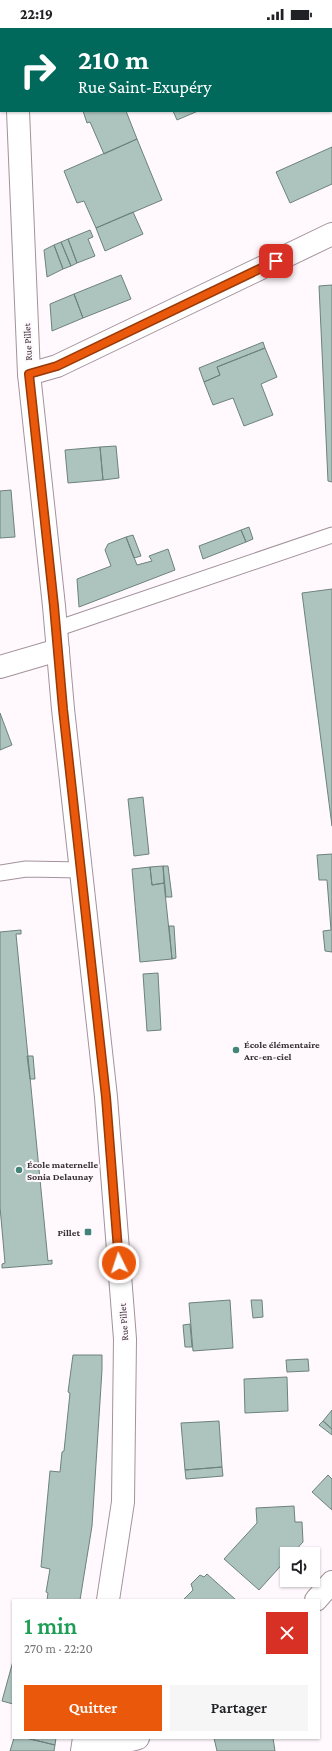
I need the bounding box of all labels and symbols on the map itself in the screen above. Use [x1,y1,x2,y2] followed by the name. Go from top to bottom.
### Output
[259,244,293,278] pin
[21,322,34,361] street label: Rue Pillet
[243,1039,320,1062] place label: École élémentaire Arc-en-ciel
[231,1045,241,1055] marker: École élémentaire Arc-en-ciel
[27,1159,98,1182] place label: École maternelle Sonia Delaunay
[14,1165,24,1175] marker: École maternelle Sonia Delaunay
[57,1227,80,1238] place label: Pillet
[83,1227,93,1237] marker: Pillet
[98,1242,140,1284] position arrow
[117,1302,130,1341] street label: Rue Pillet

